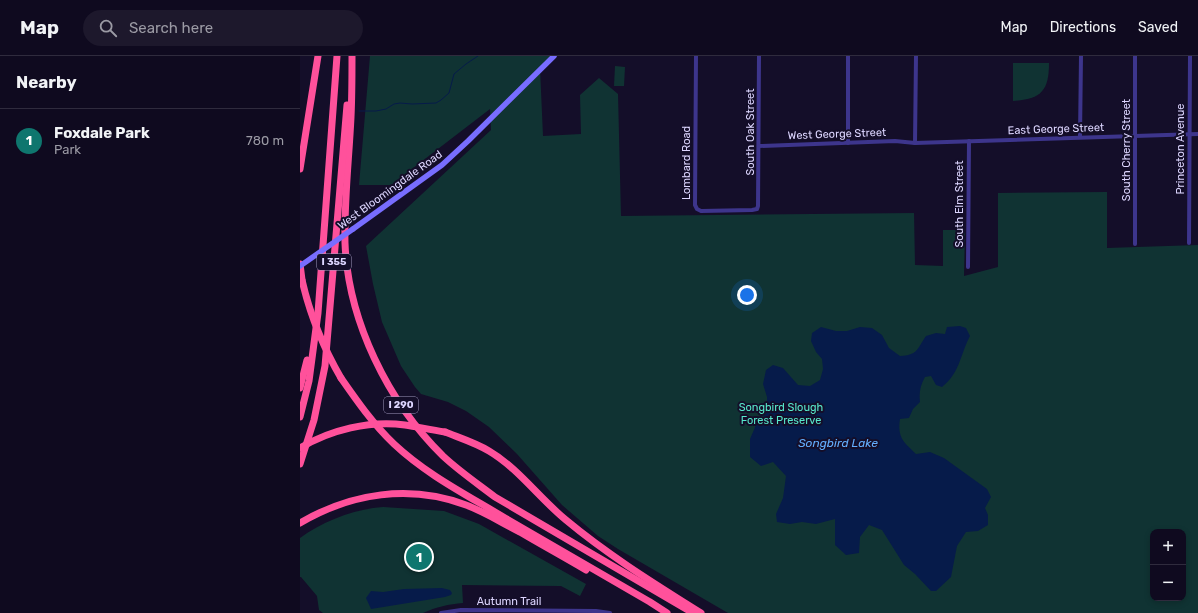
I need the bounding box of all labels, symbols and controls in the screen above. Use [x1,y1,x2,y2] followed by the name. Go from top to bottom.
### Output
[83,10,363,46] search box
[20,16,59,39] text: Map
[97,17,119,39] icon: search
[129,19,213,37] text: Search here
[1001,19,1028,36] text: Map
[1050,19,1116,36] text: Directions
[1138,19,1178,36] text: Saved
[16,72,77,92] text: Nearby
[744,88,757,176] street label: South Oak Street
[1120,98,1133,201] street label: South Cherry Street
[1174,104,1187,194] street label: Princeton Avenue
[1008,121,1105,137] street label: East George Street
[54,124,150,142] text: Foxdale Park
[680,126,693,200] street label: Lombard Road
[788,126,887,142] street label: West George Street
[26,133,32,148] text: 1
[246,133,284,148] text: 780 m
[54,142,81,157] text: Park
[335,148,445,232] street label: West Bloomingdale Road
[953,160,966,248] street label: South Elm Street
[317,254,351,270] road number: I 355
[737,285,757,305] your location
[384,397,418,413] road number: I 290
[739,401,823,427] park label: Songbird Slough Forest Preserve
[798,436,878,450] water label: Songbird Lake
[1150,529,1186,601] map controls
[1150,529,1186,565] button: +
[406,542,432,572] pin: 1
[1150,565,1186,601] button: −
[477,595,541,608] street label: Autumn Trail

